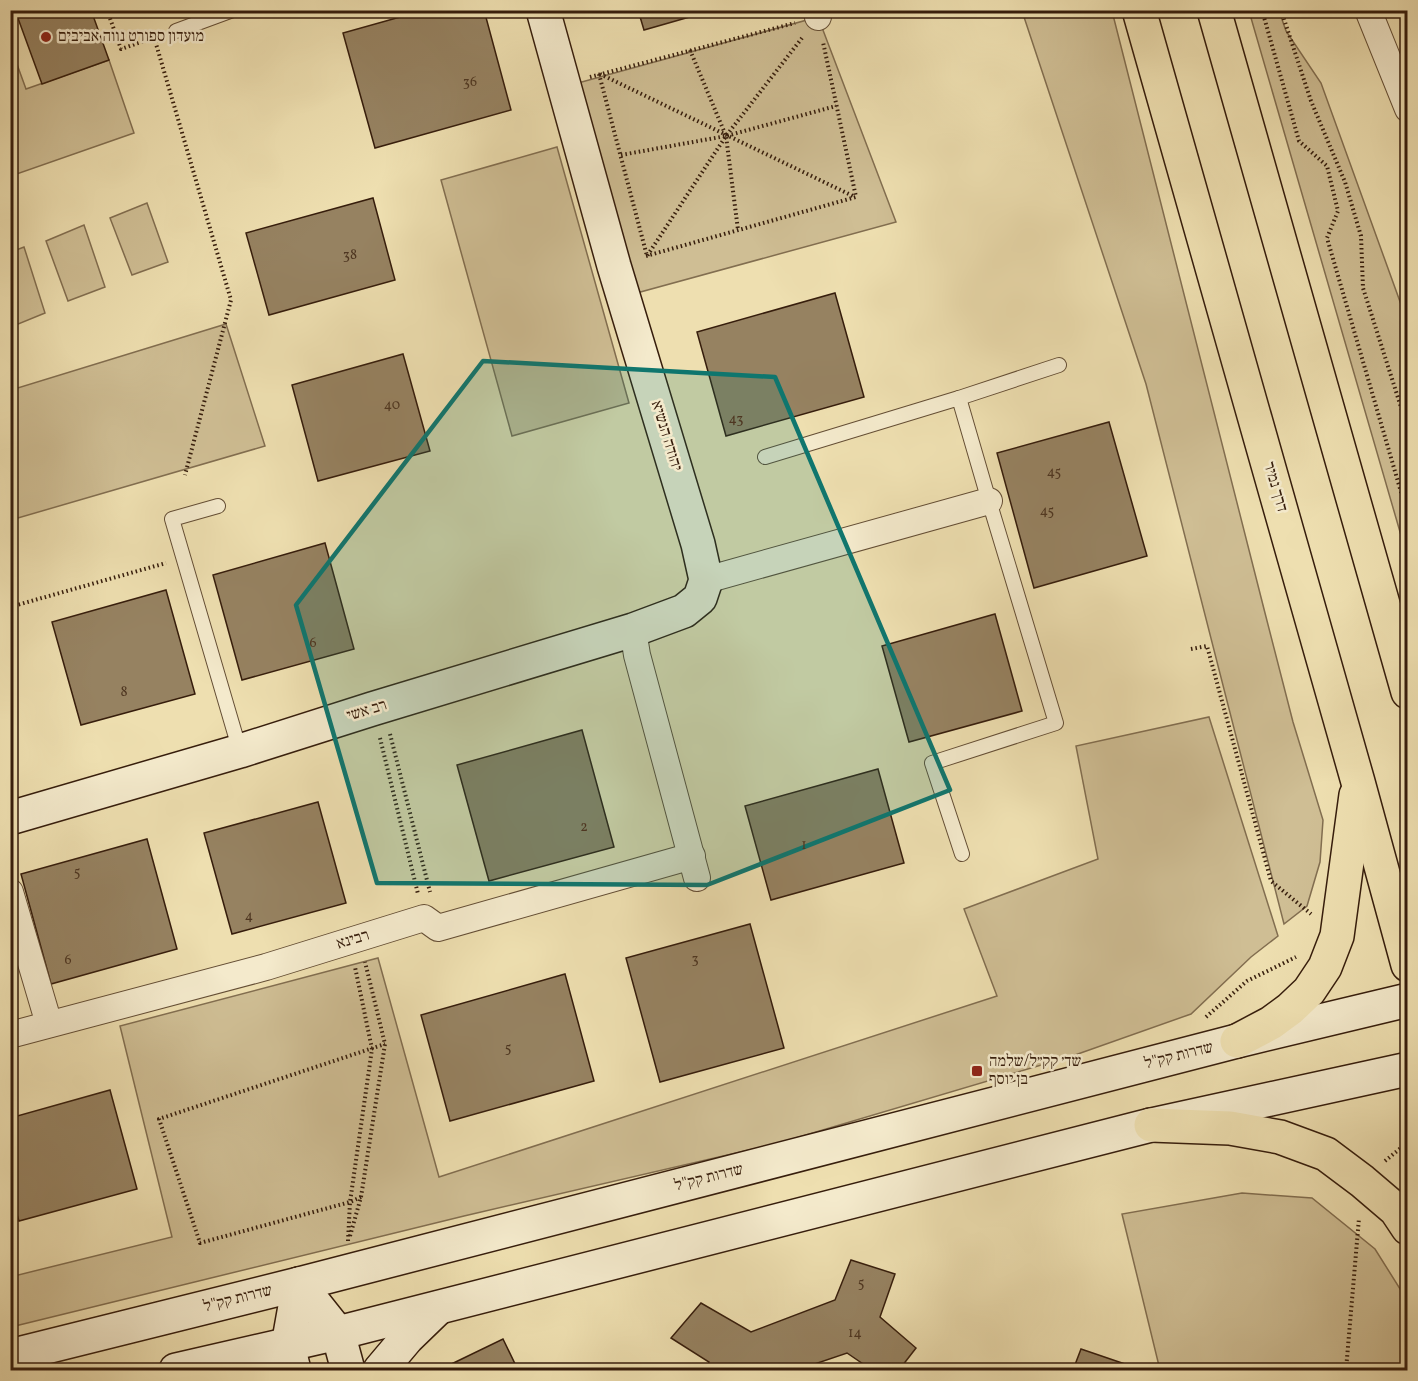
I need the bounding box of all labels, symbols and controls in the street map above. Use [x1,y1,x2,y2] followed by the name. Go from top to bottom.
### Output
[58,26,204,48] place label: מועדון ספורט נווה אביבים
[39,30,53,44] marker: מועדון ספורט נווה אביבים
[463,73,477,92] house number: 36
[343,246,357,265] house number: 38
[384,396,400,415] house number: 40
[645,398,687,474] street label: יהודה הנשיא
[729,410,743,429] house number: 43
[1257,459,1293,515] street label: דרך נמיר
[1047,463,1061,482] house number: 45
[1040,502,1054,521] house number: 45
[309,634,317,653] house number: 6
[120,683,128,702] house number: 8
[344,694,390,728] street label: רב אשי
[580,818,588,837] house number: 2
[801,836,807,855] house number: 1
[74,863,80,882] house number: 5
[245,907,253,926] house number: 4
[334,925,372,955] street label: רבינא
[691,950,699,969] house number: 3
[64,951,72,970] house number: 6
[1142,1037,1216,1075] street label: שדרות קק"ל
[505,1039,511,1058] house number: 5
[989,1051,1082,1091] place label: שד׳ קק״ל/שלמה בן יוסף
[970,1064,984,1078] marker: שד׳ קק״ל/שלמה בן יוסף
[672,1159,746,1197] street label: שדרות קק"ל
[858,1274,864,1293] house number: 5
[201,1280,275,1318] street label: שדרות קק"ל
[848,1324,862,1343] house number: 14

